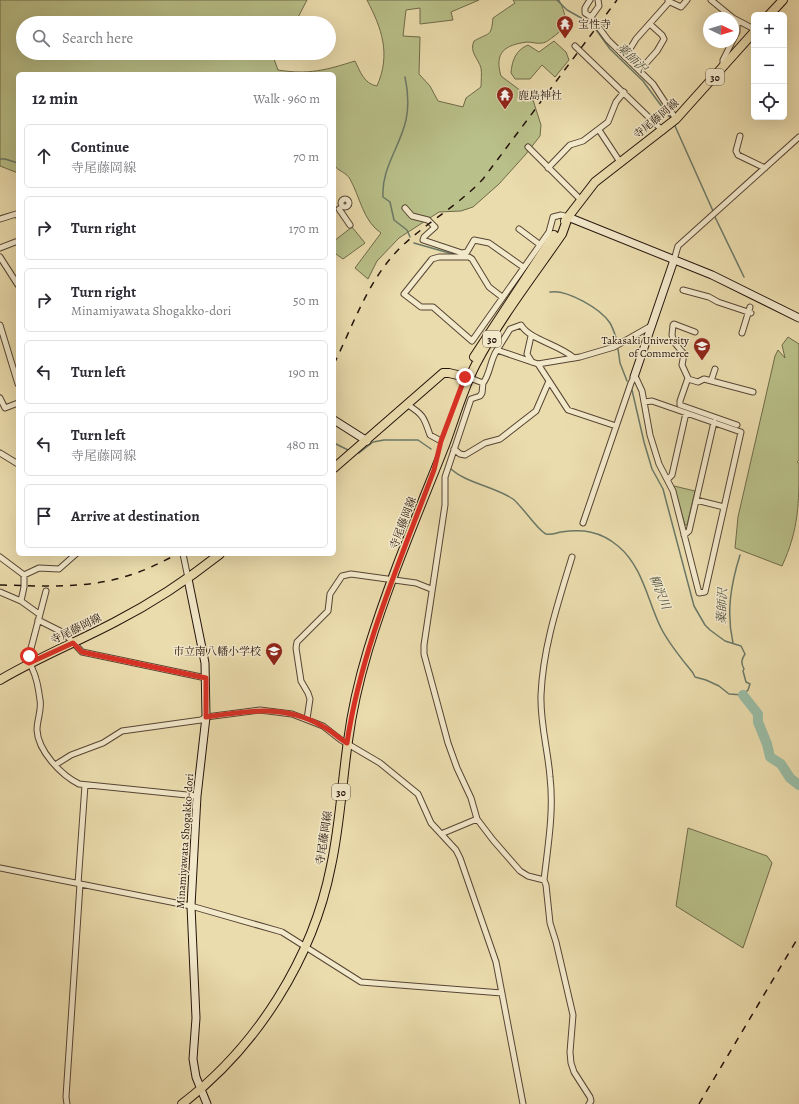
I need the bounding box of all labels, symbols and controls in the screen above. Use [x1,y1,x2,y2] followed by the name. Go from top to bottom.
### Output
[703,12,739,48] north arrow
[751,12,787,120] map controls
[751,12,787,48] button: +
[555,14,575,39] temple icon: 宝性寺
[16,16,336,60] search box
[578,17,611,32] place label: 宝性寺
[30,27,52,49] icon: search
[62,28,133,48] text: Search here
[613,40,652,78] water label: 薬師沢
[751,48,787,84] button: −
[706,69,724,85] road number: 30
[751,84,787,120] button: locate
[495,85,515,110] temple icon: 鹿島神社
[32,87,78,110] text: 12 min
[518,88,562,103] place label: 鹿島神社
[253,90,320,107] text: Walk · 960 m
[630,96,682,142] street label: 寺尾藤岡線
[71,137,129,157] text: Continue
[33,145,55,167] icon: ahead
[293,148,319,165] text: 70 m
[71,159,136,176] text: 寺尾藤岡線
[33,217,55,239] icon: right
[71,218,136,238] text: Turn right
[289,220,319,237] text: 170 m
[71,282,136,302] text: Turn right
[33,289,55,311] icon: right
[293,292,319,309] text: 50 m
[71,302,231,319] text: Minamiyawata Shogakko-dori
[483,331,501,347] road number: 30
[601,333,689,361] place label: Takasaki University of Commerce
[692,336,712,361] school or university icon: Takasaki University of Commerce
[33,361,55,383] icon: left
[71,362,126,382] text: Turn left
[288,364,319,381] text: 190 m
[456,368,474,386] route end
[71,425,126,445] text: Turn left
[33,433,55,455] icon: left
[286,436,319,453] text: 480 m
[71,447,136,464] text: 寺尾藤岡線
[386,495,420,551] street label: 寺尾藤岡線
[33,505,55,527] icon: arrive
[71,506,200,526] text: Arrive at destination
[646,572,675,614] water label: 柳沢川
[713,586,731,624] water label: 薬師沢
[48,610,104,648] street label: 寺尾藤岡線
[264,641,284,666] school or university icon: 市立南八幡小学校
[173,644,261,659] place label: 市立南八幡小学校
[20,647,38,665] route start
[173,773,197,909] street label: Minamiyawata Shogakko-dori
[332,784,350,800] road number: 30
[312,810,336,866] street label: 寺尾藤岡線

